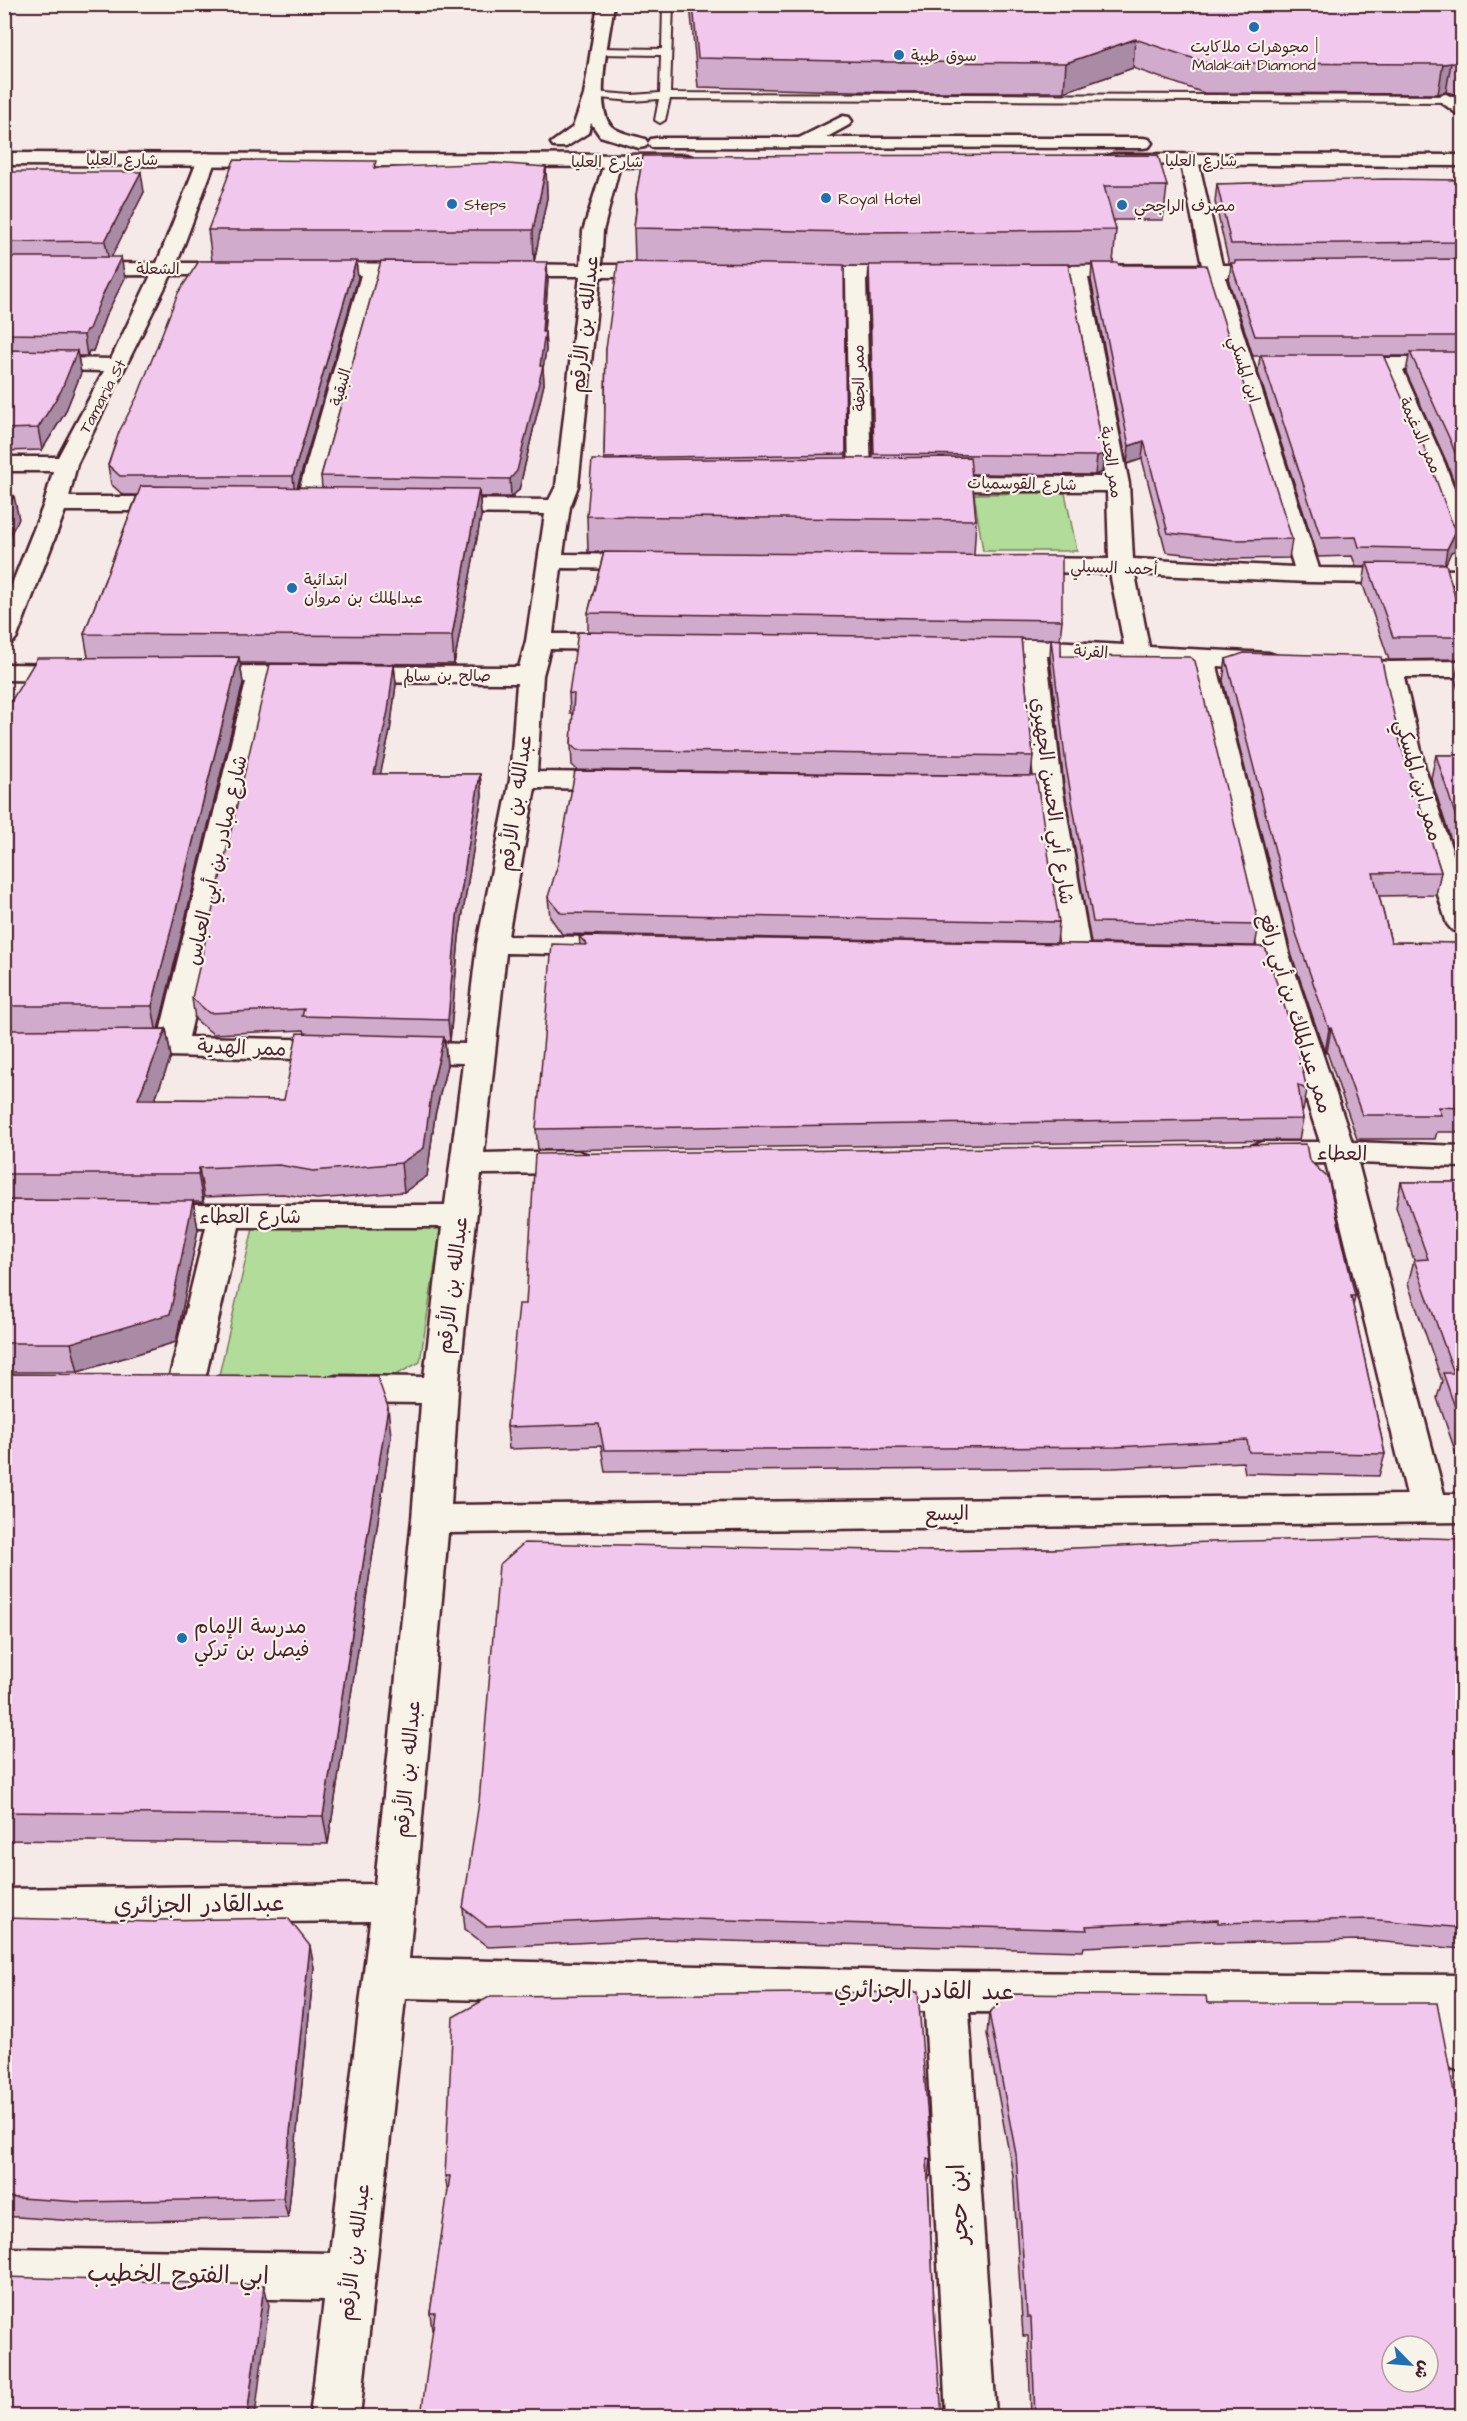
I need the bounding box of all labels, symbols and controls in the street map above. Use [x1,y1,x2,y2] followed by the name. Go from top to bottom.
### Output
[1247,20,1261,34] marker: مجوهرات ملاكايت | Malakait Diamond
[1190,36,1318,76] place label: مجوهرات ملاكايت | Malakait Diamond
[911,45,977,67] place label: سوق طيبة
[892,48,906,62] marker: سوق طيبة
[86,149,158,171] street label: شارع العليا
[1165,150,1237,172] street label: شارع العليا
[571,151,643,173] street label: شارع العليا
[838,188,921,211] place label: Royal Hotel
[819,191,833,205] marker: Royal Hotel
[464,194,506,216] place label: Steps
[1134,195,1235,220] place label: مصرف الراجحي
[445,197,459,211] marker: Steps
[1115,198,1129,212] marker: مصرف الراجحي
[564,254,606,394] street label: عبدالله بن الأرقم
[136,258,180,280] street label: الشعلة
[1220,333,1265,406] street label: ابن المسكي
[847,344,871,412] street label: ممر الجفة
[74,355,132,438] street label: Tamaria St
[325,366,357,409] street label: النبقية
[1393,394,1447,477] street label: ممر الدغيمة
[1094,425,1128,500] street label: ممر الحدبة
[967,472,1077,496] street label: شارع القوسميات
[1070,555,1158,584] street label: أحمد البسيلي
[304,569,423,609] place label: ابتدائية عبدالملك بن مروان
[285,581,299,595] marker: ابتدائية عبدالملك بن مروان
[1073,640,1109,664] street label: القرنة
[403,665,491,688] street label: صالح بن سالم
[1021,696,1080,907] street label: شارع أبي الحسن الجهيري
[1384,716,1449,846] street label: ممر ابن المسكي
[493,733,539,873] street label: عبدالله بن الأرقم
[179,752,258,969] street label: شارع مبادر بن أبي العباس
[1248,910,1339,1118] street label: ممر عبدالملك بن أبي رافع
[197,1032,287,1064] street label: ممر الهدية
[1316,1140,1367,1168] street label: العطاء
[199,1203,301,1231] street label: شارع العطاء
[431,1215,475,1355] street label: عبدالله بن الأرقم
[925,1500,969,1528] street label: اليسع
[194,1613,310,1667] place label: مدرسة الإمام فيصل بن تركي
[175,1631,189,1645] marker: مدرسة الإمام فيصل بن تركي
[388,1699,428,1839] street label: عبدالله بن الأرقم
[113,1887,285,1923] street label: عبدالقادر الجزائري
[834,1972,1014,2010] street label: عبد القادر الجزائري
[940,2163,978,2247] street label: ابن حجر
[333,2182,377,2322] street label: عبدالله بن الأرقم
[87,2256,269,2297] street label: ابي الفتوح الخطيب
[1380,2334,1440,2394] north arrow
[1409,2357,1436,2383] text: ش

